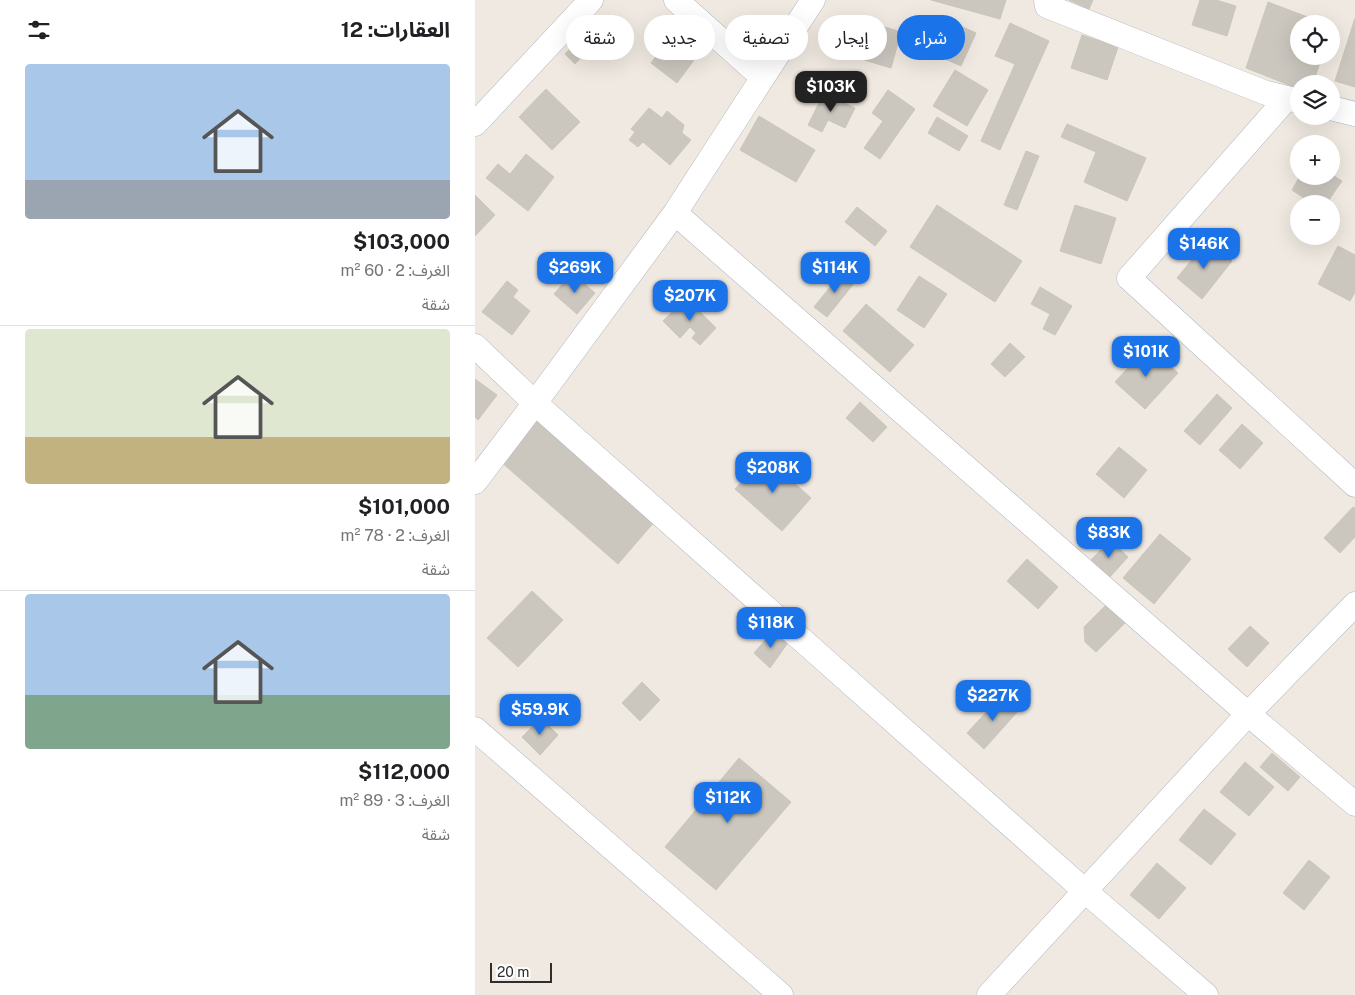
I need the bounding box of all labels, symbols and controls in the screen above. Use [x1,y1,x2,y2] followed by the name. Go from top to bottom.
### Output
[566,15,634,60] chip: شقة
[644,15,715,60] chip: جديد
[725,15,808,60] chip: تصفية
[818,15,887,60] chip: إيجار
[897,15,965,60] chip: شراء
[1290,15,1340,245] map controls
[1290,15,1340,65] button: locate
[25,16,53,44] icon: filters
[341,17,450,42] text: العقارات: 12
[796,70,866,113] pin: $103K
[1290,75,1340,125] button: layers
[806,77,856,96] text: $103K
[193,96,283,186] icon: home
[1290,135,1340,185] button: +
[1290,195,1340,245] button: −
[1169,228,1239,270] pin: $146K
[353,229,450,254] text: $103,000
[1179,234,1229,253] text: $146K
[540,252,610,294] pin: $269K
[800,252,870,294] pin: $114K
[548,258,602,277] text: $269K
[812,258,858,277] text: $114K
[341,261,450,280] text: الغرف: 2 · 60 m²
[655,280,725,322] pin: $207K
[664,286,716,305] text: $207K
[422,295,450,314] text: شقة
[1111,336,1181,378] pin: $101K
[1123,342,1169,361] text: $101K
[193,362,283,452] icon: home
[738,452,808,494] pin: $208K
[746,458,800,477] text: $208K
[358,494,450,519] text: $101,000
[1079,516,1139,559] pin: $83K
[1087,523,1131,542] text: $83K
[341,526,450,545] text: الغرف: 2 · 78 m²
[422,560,450,579] text: شقة
[736,606,806,649] pin: $118K
[748,613,794,632] text: $118K
[193,627,283,717] icon: home
[958,680,1028,722] pin: $227K
[967,686,1019,705] text: $227K
[499,694,581,736] pin: $59.9K
[511,700,569,719] text: $59.9K
[358,759,450,784] text: $112,000
[693,782,763,824] pin: $112K
[705,788,751,807] text: $112K
[339,791,450,810] text: الغرف: 3 · 89 m²
[422,825,450,844] text: شقة
[490,960,553,983] scale bar
[497,964,529,980] text: 20 m

